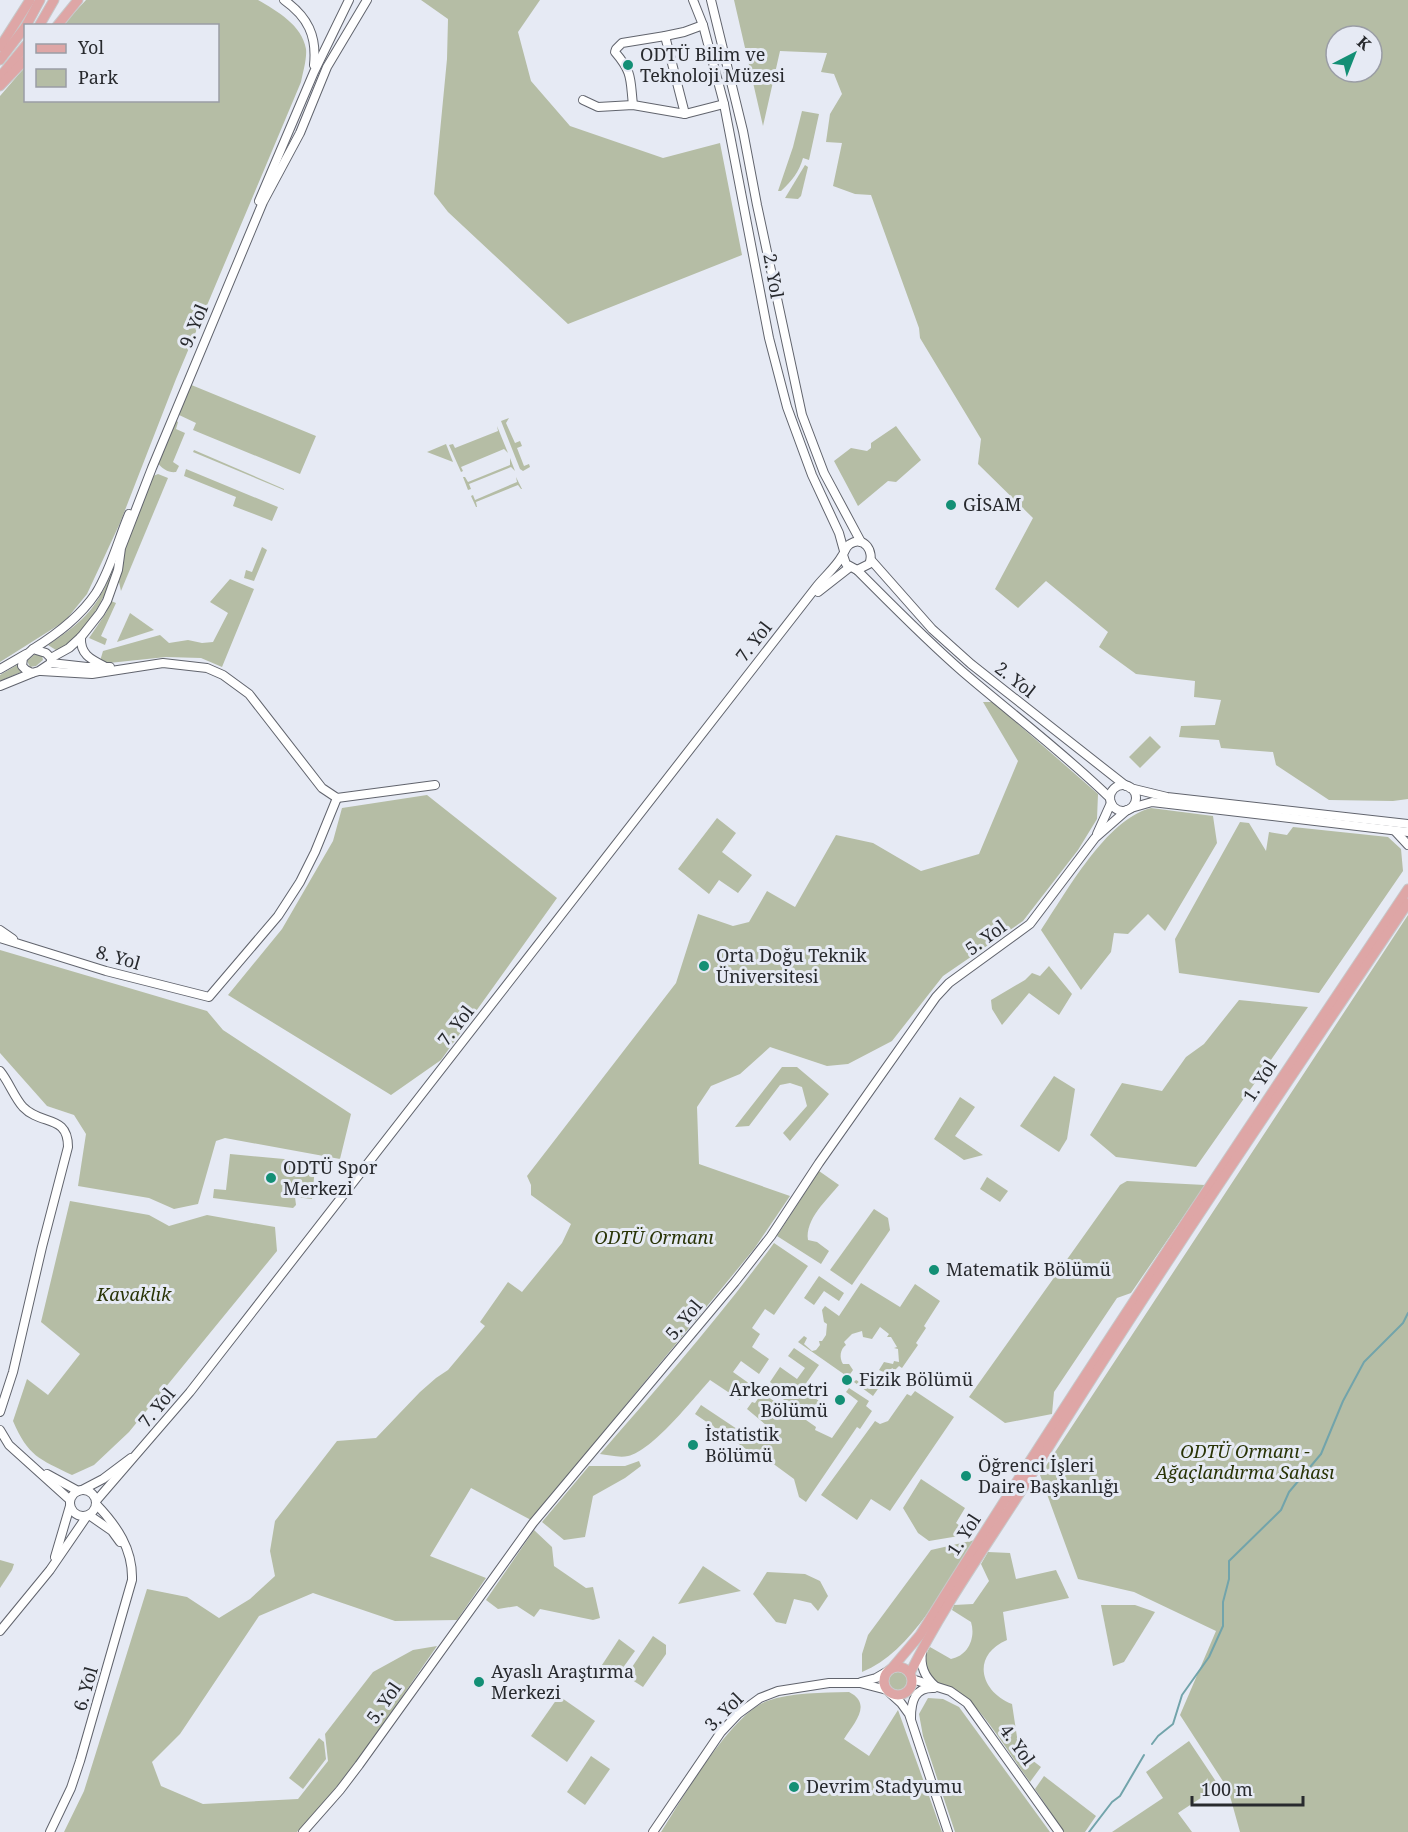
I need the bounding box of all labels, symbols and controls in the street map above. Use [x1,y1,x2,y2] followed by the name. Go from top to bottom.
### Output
[24,24,219,102] legend
[1324,24,1384,84] north arrow
[1352,31,1376,55] text: K
[77,35,104,59] text: Yol
[640,42,785,87] place label: ODTÜ Bilim ve Teknoloji Müzesi
[621,58,635,72] marker: ODTÜ Bilim ve Teknoloji Müzesi
[78,65,118,89] text: Park
[758,251,790,301] street label: 2. Yol
[173,300,213,351] street label: 9. Yol
[963,492,1022,516] place label: GİSAM
[944,498,958,512] marker: GİSAM
[730,616,777,667] street label: 7. Yol
[990,656,1041,703] street label: 2. Yol
[960,914,1011,960] street label: 5. Yol
[93,939,144,975] street label: 8. Yol
[716,943,867,988] place label: Orta Doğu Teknik Üniversitesi
[697,959,711,973] marker: Orta Doğu Teknik Üniversitesi
[432,1000,479,1051] street label: 7. Yol
[1237,1055,1282,1106] street label: 1. Yol
[283,1155,378,1200] place label: ODTÜ Spor Merkezi
[264,1171,278,1185] marker: ODTÜ Spor Merkezi
[594,1225,714,1249] park label: ODTÜ Ormanı
[946,1257,1112,1281] place label: Matematik Bölümü
[927,1263,941,1277] marker: Matematik Bölümü
[96,1282,172,1306] park label: Kavaklık
[660,1294,707,1344] street label: 5. Yol
[859,1367,974,1391] place label: Fizik Bölümü
[840,1373,854,1387] marker: Fizik Bölümü
[729,1377,829,1422] place label: Arkeometri Bölümü
[133,1382,180,1432] street label: 7. Yol
[833,1393,847,1407] marker: Arkeometri Bölümü
[705,1422,780,1467] place label: İstatistik Bölümü
[686,1438,700,1452] marker: İstatistik Bölümü
[1154,1439,1335,1484] park label: ODTÜ Ormanı - Ağaçlandırma Sahası
[978,1453,1119,1498] place label: Öğrenci İşleri Daire Başkanlığı
[959,1469,973,1483] marker: Öğrenci İşleri Daire Başkanlığı
[941,1509,986,1560] street label: 1. Yol
[491,1659,634,1704] place label: Ayaslı Araştırma Merkezi
[67,1663,103,1714] street label: 6. Yol
[472,1675,486,1689] marker: Ayaslı Araştırma Merkezi
[360,1677,406,1728] street label: 5. Yol
[699,1687,748,1736] street label: 3. Yol
[995,1719,1041,1770] street label: 4. Yol
[1192,1769,1303,1807] scale bar
[806,1774,963,1798] place label: Devrim Stadyumu
[1201,1777,1253,1801] text: 100 m
[787,1780,801,1794] marker: Devrim Stadyumu

